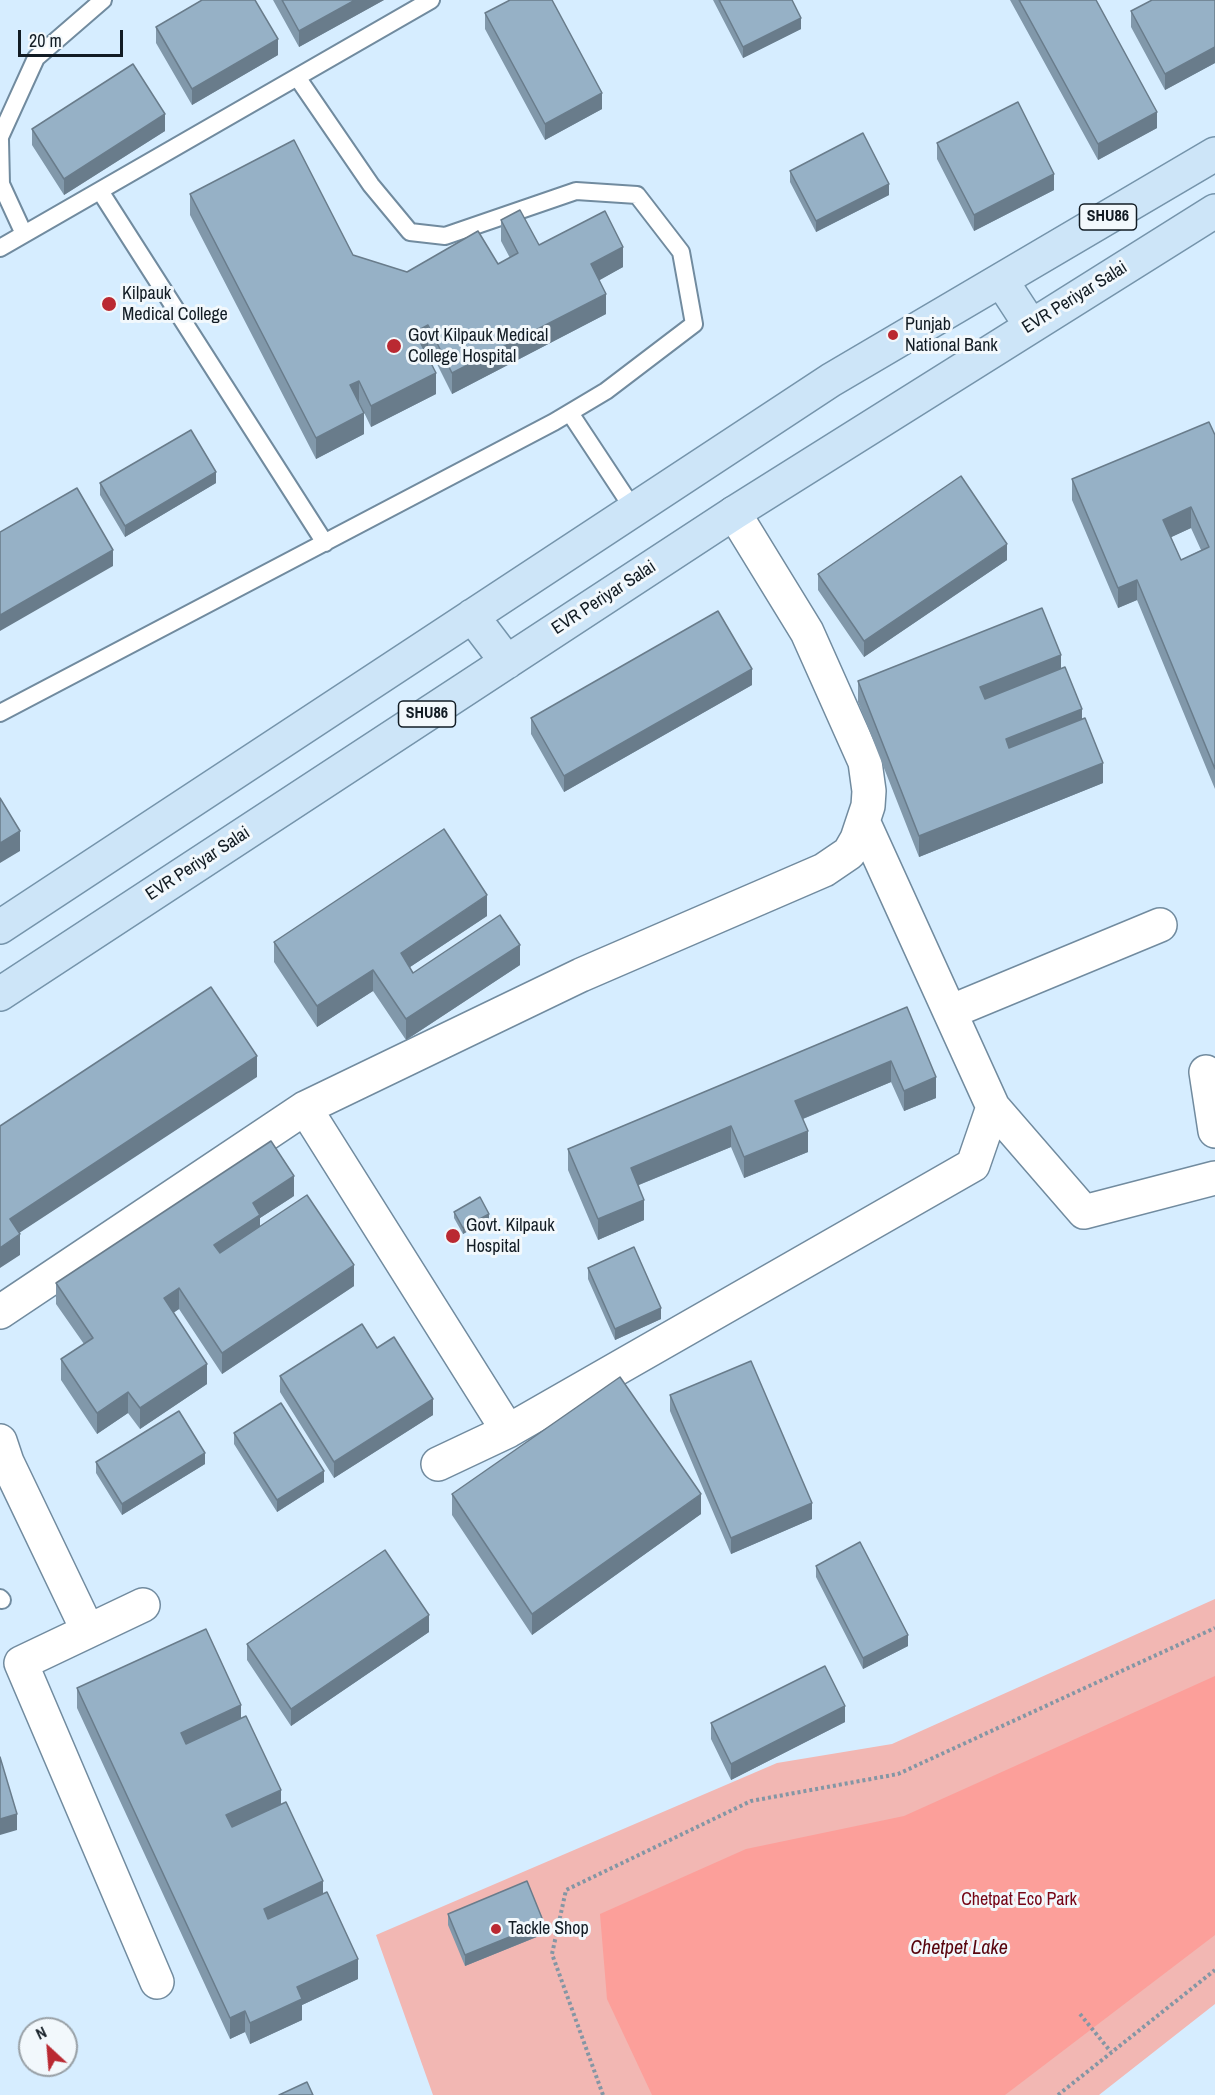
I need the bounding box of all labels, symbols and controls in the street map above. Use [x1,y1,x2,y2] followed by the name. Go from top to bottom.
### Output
[21,18,126,56] scale bar
[29,28,62,53] text: 20 m
[1080,204,1136,230] road number: SHU86
[1018,257,1132,339] street label: EVR Periyar Salai
[122,283,228,326] place label: Kilpauk Medical College
[100,295,118,313] marker: Kilpauk Medical College
[905,314,998,356] place label: Punjab National Bank
[408,325,548,368] place label: Govt Kilpauk Medical College Hospital
[886,328,900,342] marker: Punjab National Bank
[385,337,403,355] marker: Govt Kilpauk Medical College Hospital
[548,556,660,640] street label: EVR Periyar Salai
[398,701,456,727] road number: SHU86
[142,822,254,906] street label: EVR Periyar Salai
[466,1215,555,1258] place label: Govt. Kilpauk Hospital
[444,1227,462,1245] marker: Govt. Kilpauk Hospital
[961,1889,1077,1911] park label: Chetpat Eco Park
[508,1918,589,1940] place label: Tackle Shop
[489,1922,503,1936] marker: Tackle Shop
[910,1937,1008,1961] water label: Chetpet Lake
[18,2017,78,2077] north arrow
[32,2021,50,2045] text: N

